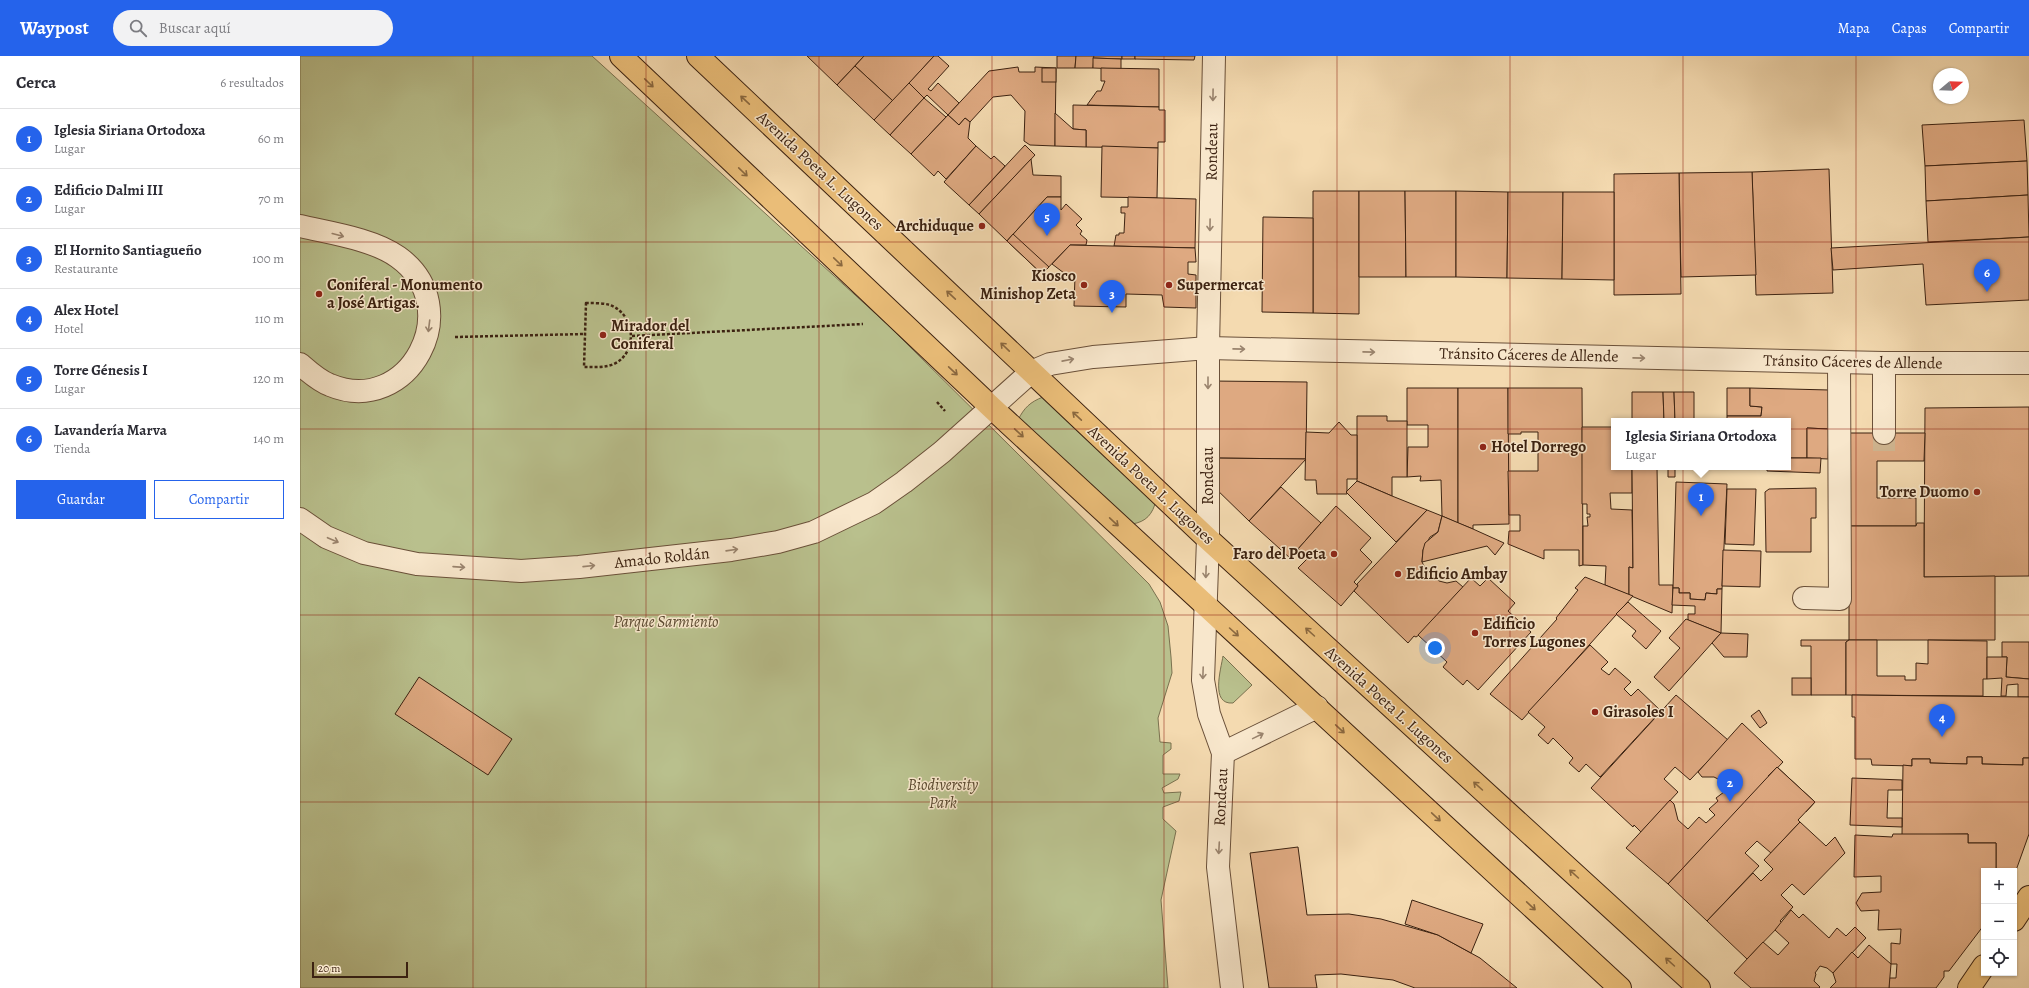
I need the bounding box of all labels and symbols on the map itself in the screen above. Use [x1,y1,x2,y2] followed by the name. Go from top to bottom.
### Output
[1933,68,1969,104] north arrow
[644,78,654,88] one-way arrow
[1209,88,1217,101] one-way arrow
[740,95,750,105] one-way arrow
[751,106,888,236] street label: Avenida Poeta L. Lugones
[1200,123,1224,181] street label: Rondeau
[738,168,748,177] one-way arrow
[1034,203,1060,236] pin: 5
[895,215,974,237] place label: Archiduque
[1207,218,1214,231] one-way arrow
[977,221,987,231] marker: Archiduque
[331,232,344,239] one-way arrow
[832,257,842,266] one-way arrow
[1974,259,2000,292] pin: 6
[980,265,1076,305] place label: Kiosco Minishop Zeta
[327,274,483,314] place label: Coniferal - Monumento a José Artigas.
[1177,274,1265,296] place label: Supermercat
[1079,280,1089,290] marker: Kiosco Minishop Zeta
[1099,280,1125,313] pin: 3
[1164,280,1174,290] marker: Supermercat
[314,289,324,299] marker: Coniferal - Monumento a José Artigas.
[946,290,956,300] one-way arrow
[611,315,690,355] place label: Mirador del Coniferal
[425,319,433,332] one-way arrow
[598,330,608,340] marker: Mirador del Coniferal
[1000,342,1010,352] one-way arrow
[1439,342,1619,368] street label: Tránsito Cáceres de Allende
[1232,345,1245,353] one-way arrow
[1362,348,1375,356] one-way arrow
[1763,349,1943,375] street label: Tránsito Cáceres de Allende
[1632,354,1645,362] one-way arrow
[1061,356,1074,364] one-way arrow
[948,367,958,376] one-way arrow
[1204,376,1212,389] one-way arrow
[1073,412,1083,421] one-way arrow
[1082,420,1219,550] street label: Avenida Poeta L. Lugones
[1014,428,1024,438] one-way arrow
[1491,436,1586,458] place label: Hotel Dorrego
[1478,442,1488,452] marker: Hotel Dorrego
[1197,447,1219,505] street label: Rondeau
[1879,481,1969,503] place label: Torre Duomo
[1688,483,1714,516] pin: 1
[1972,487,1982,497] marker: Torre Duomo
[1109,517,1119,526] one-way arrow
[326,537,338,544] one-way arrow
[612,542,711,574] street label: Amado Roldán
[1233,543,1326,565] place label: Faro del Poeta
[725,546,738,554] one-way arrow
[1329,549,1339,559] marker: Faro del Poeta
[582,562,595,570] one-way arrow
[1406,563,1508,585] place label: Edificio Ambay
[452,564,465,571] one-way arrow
[1203,565,1210,578] one-way arrow
[1393,569,1403,579] marker: Edificio Ambay
[613,611,719,633] park label: Parque Sarmiento
[1483,613,1586,653] place label: Edificio Torres Lugones
[1229,627,1239,636] one-way arrow
[1305,628,1315,637] one-way arrow
[1470,628,1480,638] marker: Edificio Torres Lugones
[1425,638,1445,658] your location
[1319,641,1458,769] street label: Avenida Poeta L. Lugones
[1199,666,1207,679] one-way arrow
[1603,701,1674,723] place label: Girasoles I
[1929,704,1955,737] pin: 4
[1590,707,1600,717] marker: Girasoles I
[1335,724,1345,734] one-way arrow
[1252,732,1264,739] one-way arrow
[1208,767,1234,826] street label: Rondeau
[1717,769,1743,802] pin: 2
[908,774,978,814] park label: Biodiversity Park
[1473,782,1483,791] one-way arrow
[1430,813,1441,822] one-way arrow
[1215,841,1222,854] one-way arrow
[1569,869,1579,879] one-way arrow
[1526,901,1536,910] one-way arrow
[1665,957,1675,966] one-way arrow
[312,960,408,979] scale bar

